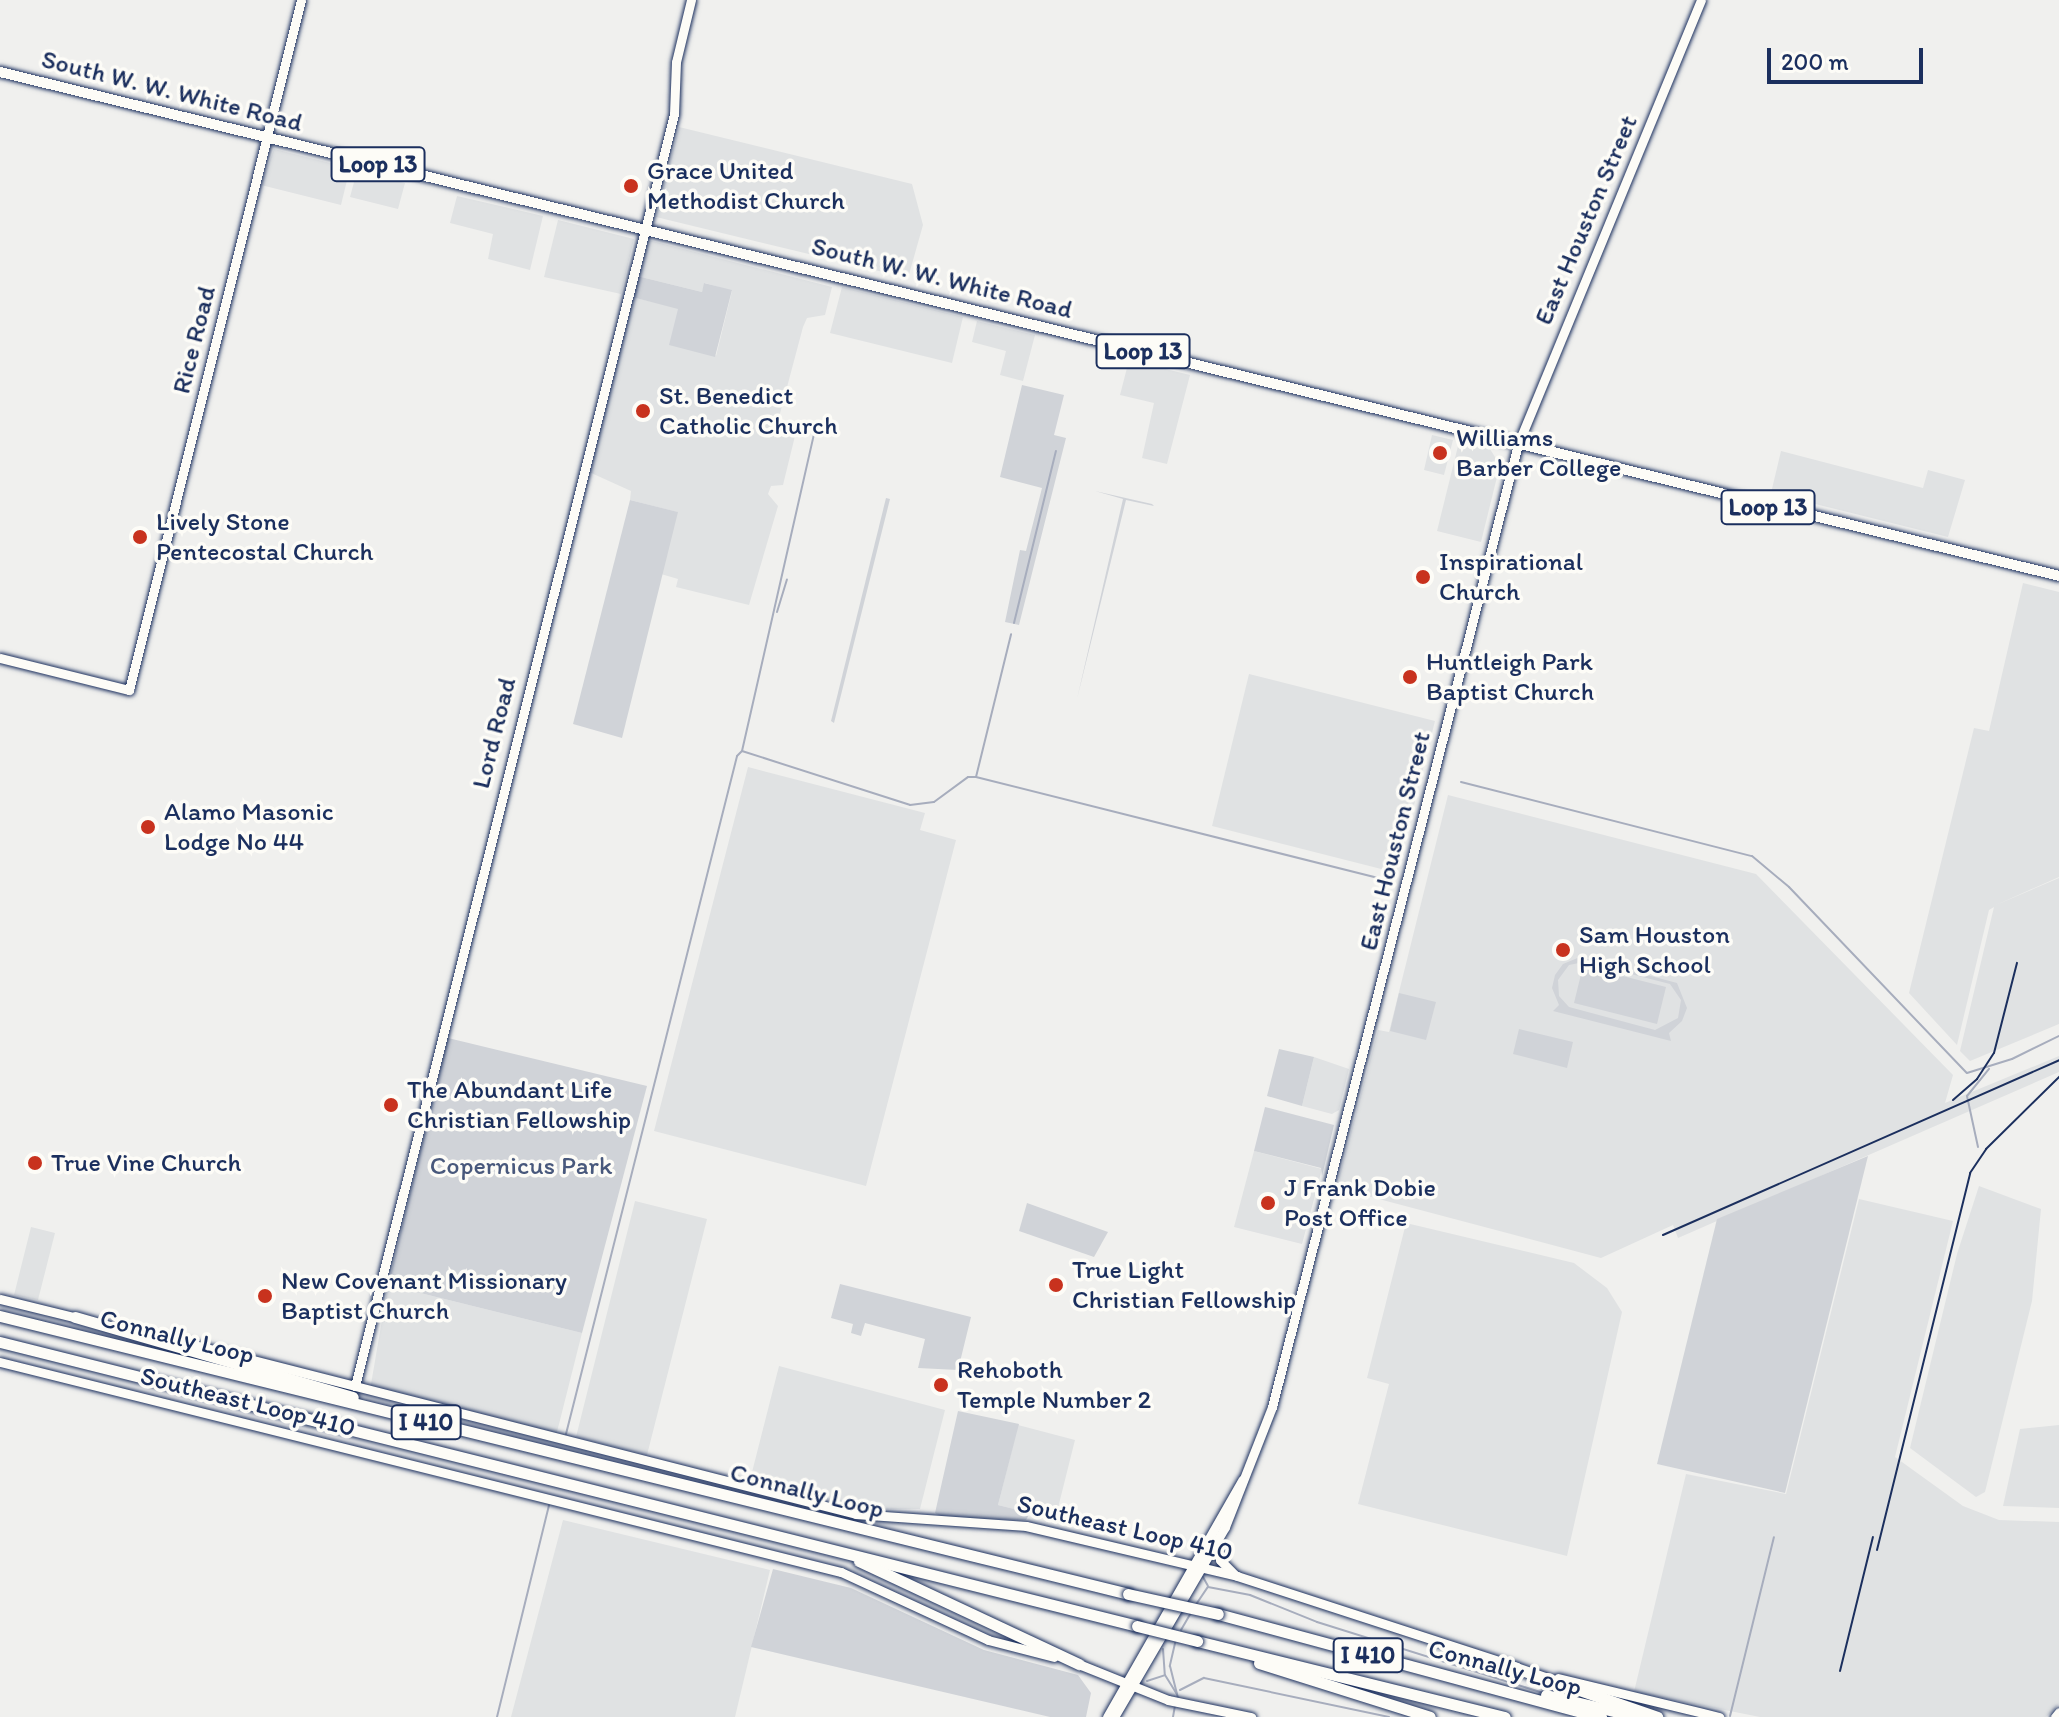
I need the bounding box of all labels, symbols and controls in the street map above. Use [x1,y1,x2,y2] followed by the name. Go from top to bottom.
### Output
[1771,32,1927,82] scale bar
[39,44,305,138] street label: South W. W. White Road
[1781,47,1849,76] text: 200 m
[1528,111,1644,329] street label: East Houston Street
[330,144,426,184] road number: Loop 13
[647,155,845,216] place label: Grace United Methodist Church
[622,177,640,195] marker: Grace United Methodist Church
[809,231,1075,325] street label: South W. W. White Road
[166,283,222,397] street label: Rice Road
[1095,331,1191,371] road number: Loop 13
[659,380,838,442] place label: St. Benedict Catholic Church
[634,402,652,420] marker: St. Benedict Catholic Church
[1456,422,1622,484] place label: Williams Barber College
[1431,444,1449,462] marker: Williams Barber College
[1720,487,1816,527] road number: Loop 13
[156,506,374,568] place label: Lively Stone Pentecostal Church
[131,528,149,546] marker: Lively Stone Pentecostal Church
[1439,546,1583,608] place label: Inspirational Church
[1414,568,1432,586] marker: Inspirational Church
[1426,646,1595,708] place label: Huntleigh Park Baptist Church
[1401,668,1419,686] marker: Huntleigh Park Baptist Church
[465,675,523,791] street label: Lord Road
[1353,728,1437,954] street label: East Houston Street
[164,796,333,858] place label: Alamo Masonic Lodge No 44
[139,818,157,836] marker: Alamo Masonic Lodge No 44
[1579,919,1730,980] place label: Sam Houston High School
[1554,941,1572,959] marker: Sam Houston High School
[407,1074,631,1136] place label: The Abundant Life Christian Fellowship
[382,1096,400,1114] marker: The Abundant Life Christian Fellowship
[51,1147,243,1179] place label: True Vine Church
[430,1150,612,1182] park label: Copernicus Park
[26,1154,44,1172] marker: True Vine Church
[1284,1172,1436,1234] place label: J Frank Dobie Post Office
[1259,1194,1277,1212] marker: J Frank Dobie Post Office
[1072,1254,1296,1316] place label: True Light Christian Fellowship
[281,1265,568,1326] place label: New Covenant Missionary Baptist Church
[1047,1276,1065,1294] marker: True Light Christian Fellowship
[256,1287,274,1305] marker: New Covenant Missionary Baptist Church
[97,1303,257,1371] street label: Connally Loop
[957,1354,1151,1416] place label: Rehoboth Temple Number 2
[137,1360,359,1444] street label: Southeast Loop 410
[932,1376,950,1394] marker: Rehoboth Temple Number 2
[390,1402,462,1442] road number: I 410
[727,1457,887,1525] street label: Connally Loop
[1014,1488,1236,1568] street label: Southeast Loop 410
[1425,1633,1585,1703] street label: Connally Loop
[1332,1635,1404,1675] road number: I 410

